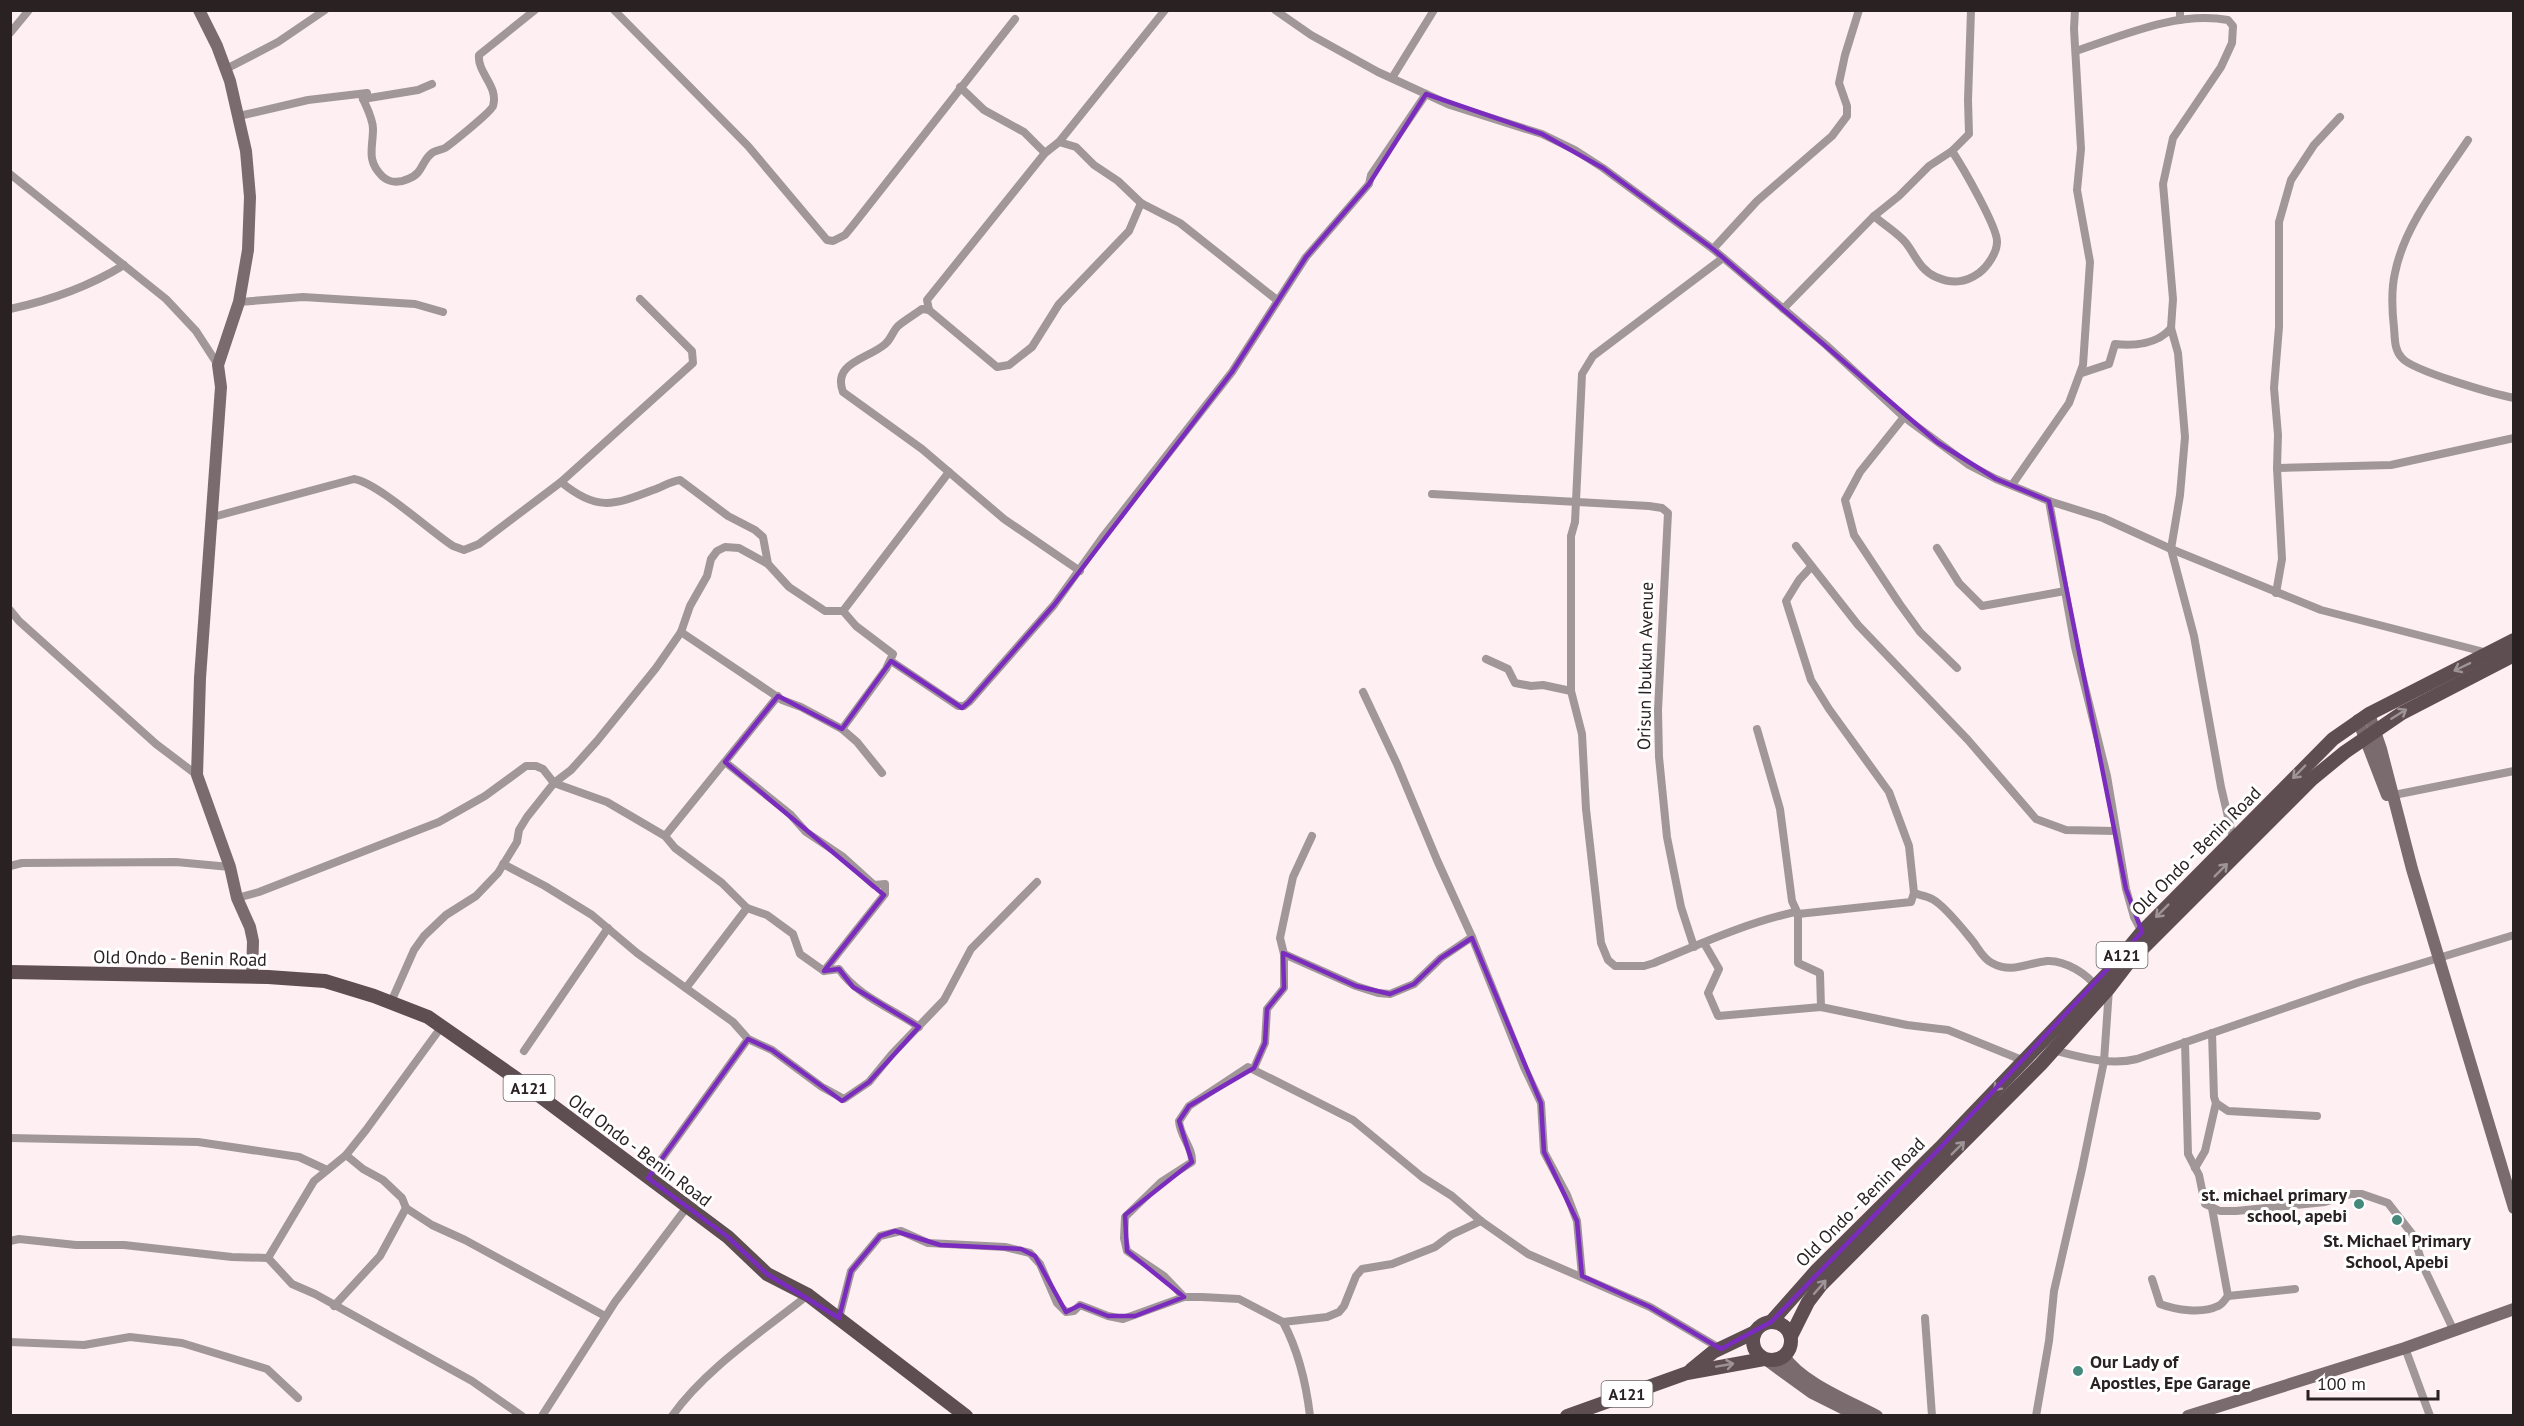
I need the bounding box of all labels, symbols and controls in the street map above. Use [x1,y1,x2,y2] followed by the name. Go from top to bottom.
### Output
[1632,582,1658,750] street label: Orisun Ibukun Avenue
[2453,662,2471,674] one-way arrow
[2391,708,2408,721] one-way arrow
[2292,765,2306,780] one-way arrow
[2126,781,2266,921] street label: Old Ondo - Benin Road
[2214,862,2229,877] one-way arrow
[2155,904,2170,919] one-way arrow
[2096,942,2148,968] road number: A121
[93,945,267,971] street label: Old Ondo - Benin Road
[504,1075,554,1101] road number: A121
[1993,1076,2007,1091] one-way arrow
[564,1089,716,1211] street label: Old Ondo - Benin Road
[1790,1132,1930,1272] street label: Old Ondo - Benin Road
[1950,1141,1965,1156] one-way arrow
[2201,1183,2347,1227] place label: st. michael primary school, apebi
[2352,1197,2366,1211] marker: st. michael primary school, apebi
[2390,1213,2404,1227] marker: St. Michael Primary School, Apebi
[2323,1229,2471,1273] place label: St. Michael Primary School, Apebi
[1814,1279,1827,1295] one-way arrow
[2090,1350,2251,1394] place label: Our Lady of Apostles, Epe Garage
[1715,1359,1734,1370] one-way arrow
[2308,1363,2438,1401] scale bar
[2071,1364,2085,1378] marker: Our Lady of Apostles, Epe Garage
[2317,1372,2366,1395] text: 100 m
[1602,1381,1652,1407] road number: A121

